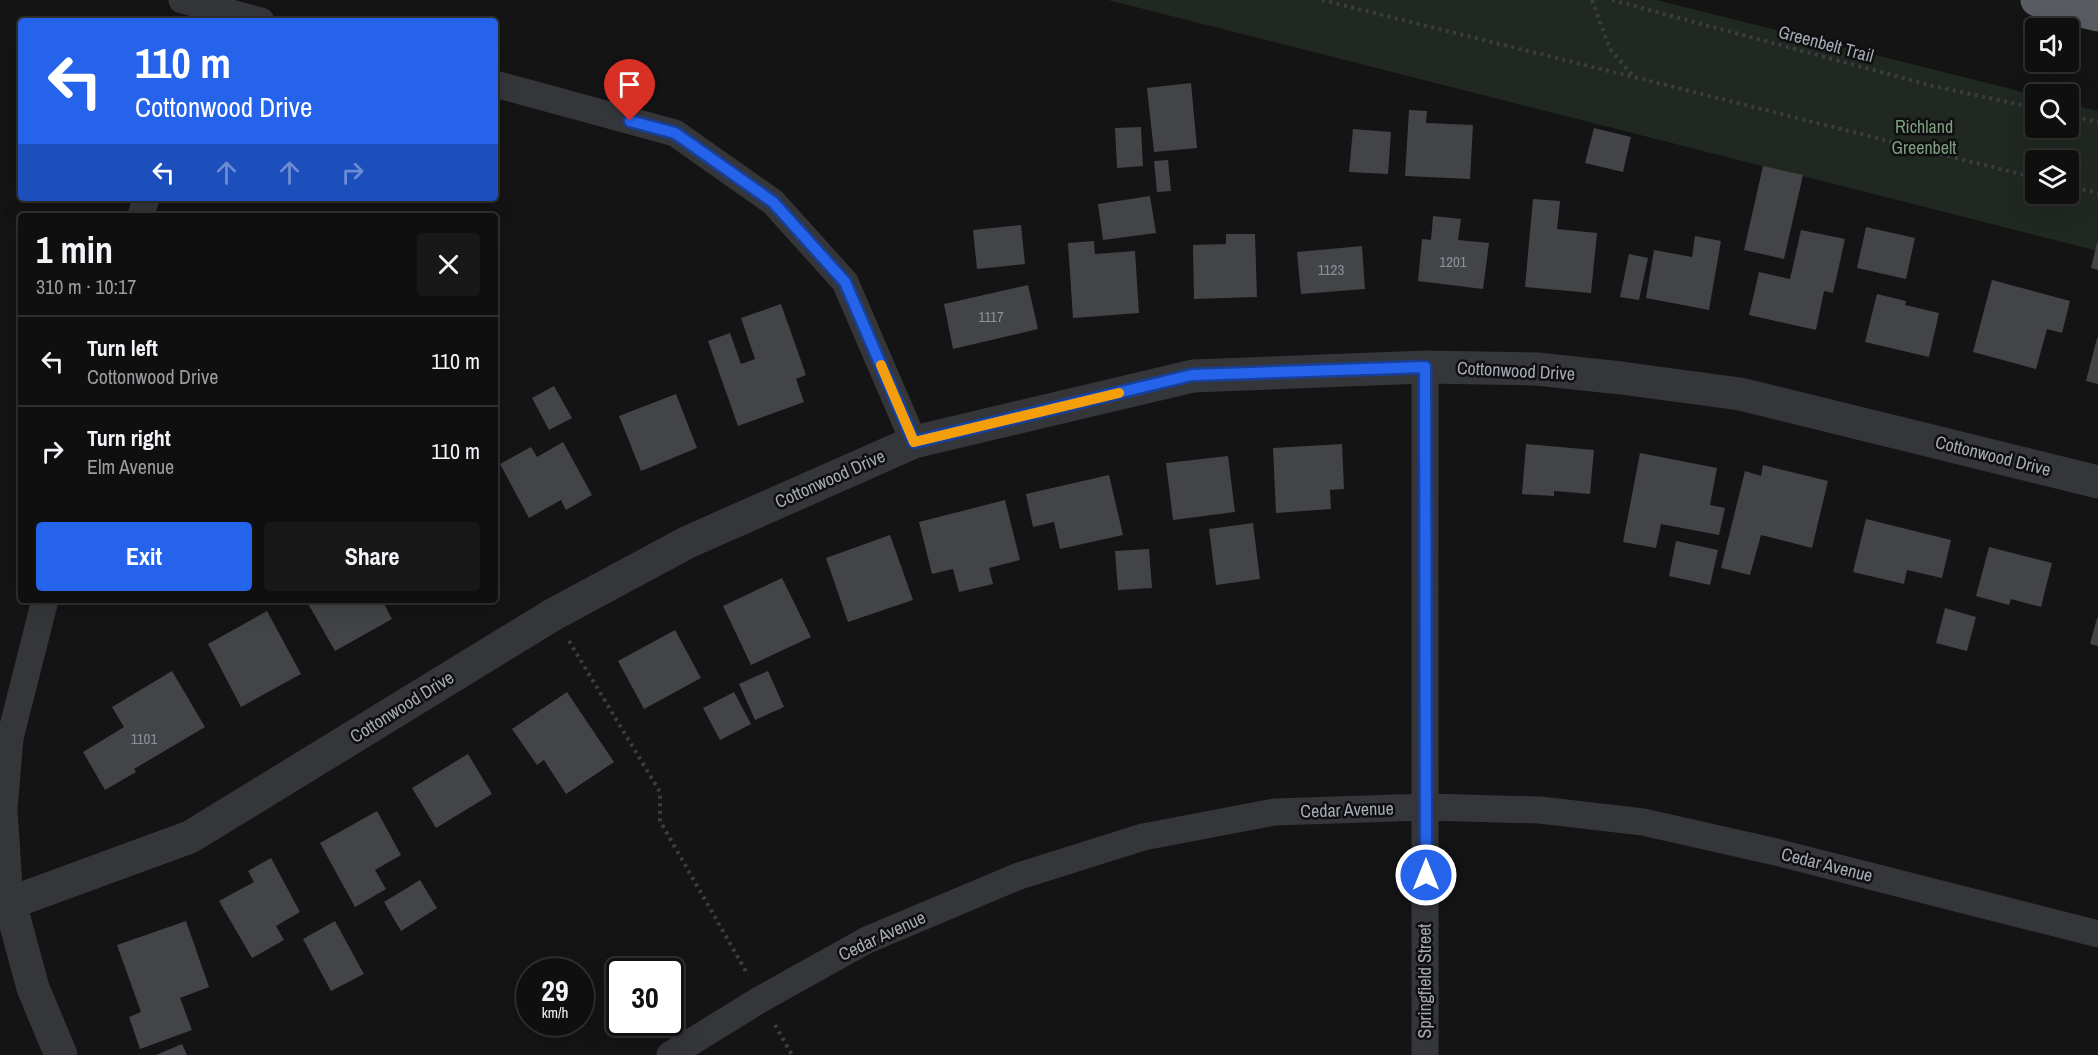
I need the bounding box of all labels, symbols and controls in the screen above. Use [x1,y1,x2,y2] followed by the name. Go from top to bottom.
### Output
[2025,18,2079,204] map controls
[2025,18,2079,72] button: sound
[1776,19,1877,68] street label: Greenbelt Trail
[135,35,231,91] text: 110 m
[36,42,114,120] icon: left
[604,59,655,121] pin
[613,68,646,101] icon: arrive
[2025,84,2079,138] button: search
[135,89,312,125] text: Cottonwood Drive
[1892,114,1956,160] park label: Richland Greenbelt
[2025,150,2079,204] button: layers
[147,156,180,189] icon: left
[210,156,243,189] icon: ahead
[273,156,306,189] icon: ahead
[336,156,369,189] icon: right
[36,226,113,274] text: 1 min
[417,233,480,296] button: close
[1439,251,1467,272] house number: 1201
[1318,259,1344,280] house number: 1123
[36,273,136,300] text: 310 m · 10:17
[978,306,1004,327] house number: 1117
[87,333,158,363] text: Turn left
[36,345,69,378] icon: left
[431,346,480,376] text: 110 m
[1456,355,1576,386] street label: Cottonwood Drive
[87,363,218,390] text: Cottonwood Drive
[87,423,171,453] text: Turn right
[1933,429,2053,482] street label: Cottonwood Drive
[36,435,69,468] icon: right
[431,436,480,466] text: 110 m
[771,443,889,514] street label: Cottonwood Drive
[87,453,174,480] text: Elm Avenue
[36,522,252,591] button: Exit
[264,522,480,591] button: Share
[345,665,458,748] street label: Cottonwood Drive
[131,728,157,749] house number: 1101
[1300,795,1394,824] street label: Cedar Avenue
[1779,841,1875,888] street label: Cedar Avenue
[1394,843,1458,907] position arrow
[834,905,929,967] street label: Cedar Avenue
[1412,924,1437,1038] street label: Springfield Street
[606,958,684,1036] speed limit sign: 30
[541,970,569,1010] text: 29
[542,1002,568,1023] text: km/h

